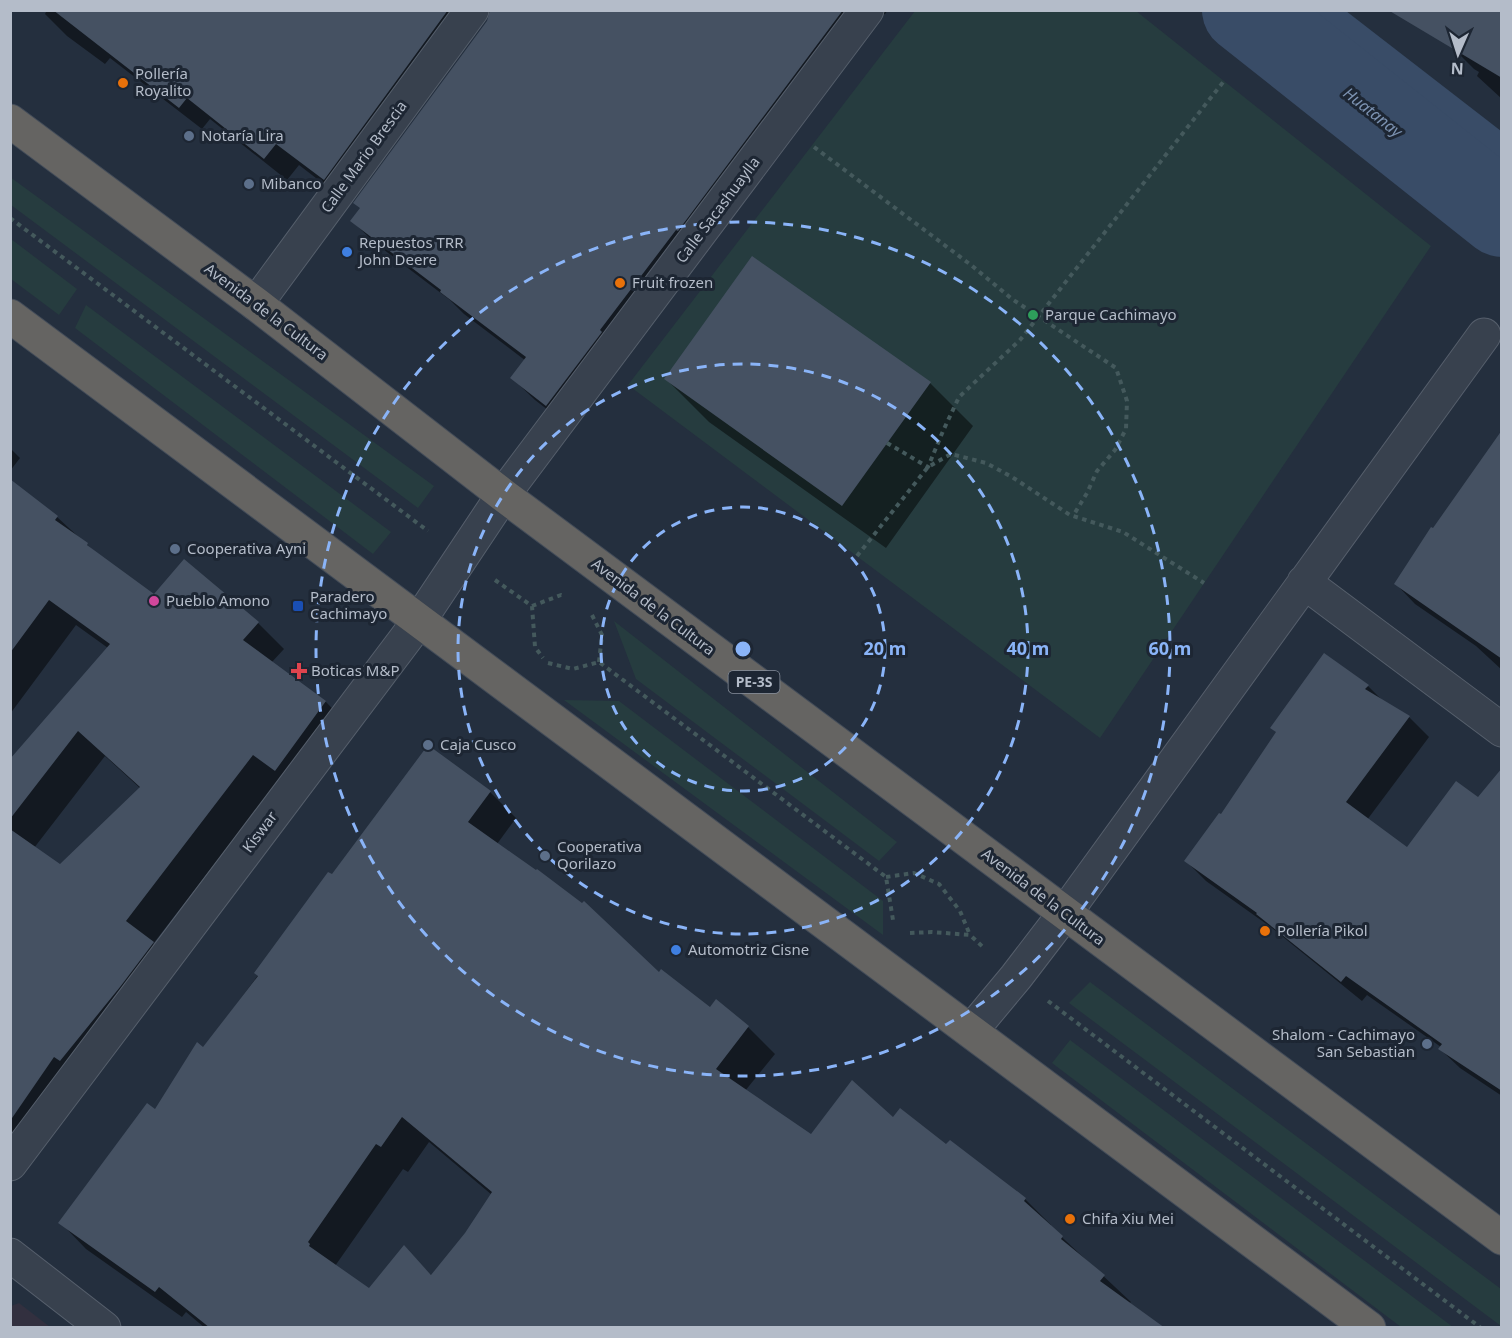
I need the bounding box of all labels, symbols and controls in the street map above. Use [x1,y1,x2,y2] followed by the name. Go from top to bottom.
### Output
[1428,24,1488,84] north arrow
[1450,58,1464,80] text: N
[135,63,191,100] place label: Pollería Royalito
[116,76,130,90] marker: Pollería Royalito
[1339,82,1408,143] water label: Huatanay
[316,96,411,216] street label: Calle Mario Brescia
[201,125,284,145] place label: Notaría Lira
[182,129,196,143] marker: Notaría Lira
[671,152,764,267] street label: Calle Sacashuaylla
[261,173,322,193] place label: Mibanco
[242,177,256,191] marker: Mibanco
[357,232,464,269] place label: Repuestos TRR John Deere
[340,245,354,259] marker: Repuestos TRR John Deere
[201,258,332,364] street label: Avenida de la Cultura
[632,272,713,292] place label: Fruit frozen
[613,276,627,290] marker: Fruit frozen
[1045,304,1177,324] place label: Parque Cachimayo
[1026,308,1040,322] marker: Parque Cachimayo
[187,538,306,558] place label: Cooperativa Ayni
[168,542,182,556] marker: Cooperativa Ayni
[588,553,719,659] street label: Avenida de la Cultura
[310,586,387,623] place label: Paradero Cachimayo
[166,590,270,610] place label: Pueblo Amono
[147,594,161,608] marker: Pueblo Amono
[291,599,305,613] marker: Paradero Cachimayo
[864,636,906,660] text: 20 m
[1007,636,1049,660] text: 40 m
[1149,636,1191,660] text: 60 m
[733,639,753,659] centre of rings
[311,660,399,680] place label: Boticas M&P
[292,664,306,678] marker: Boticas M&P
[728,671,780,693] road number: PE-3S
[440,734,516,754] place label: Caja Cusco
[421,738,435,752] marker: Caja Cusco
[237,807,281,856] street label: Kiswar
[557,836,642,873] place label: Cooperativa Qorilazo
[978,843,1109,949] street label: Avenida de la Cultura
[538,849,552,863] marker: Cooperativa Qorilazo
[1277,920,1368,940] place label: Pollería Pikol
[1258,924,1272,938] marker: Pollería Pikol
[688,939,809,959] place label: Automotriz Cisne
[669,943,683,957] marker: Automotriz Cisne
[1272,1024,1415,1061] place label: Shalom - Cachimayo San Sebastian
[1420,1037,1434,1051] marker: Shalom - Cachimayo San Sebastian
[1082,1208,1174,1228] place label: Chifa Xiu Mei
[1063,1212,1077,1226] marker: Chifa Xiu Mei

